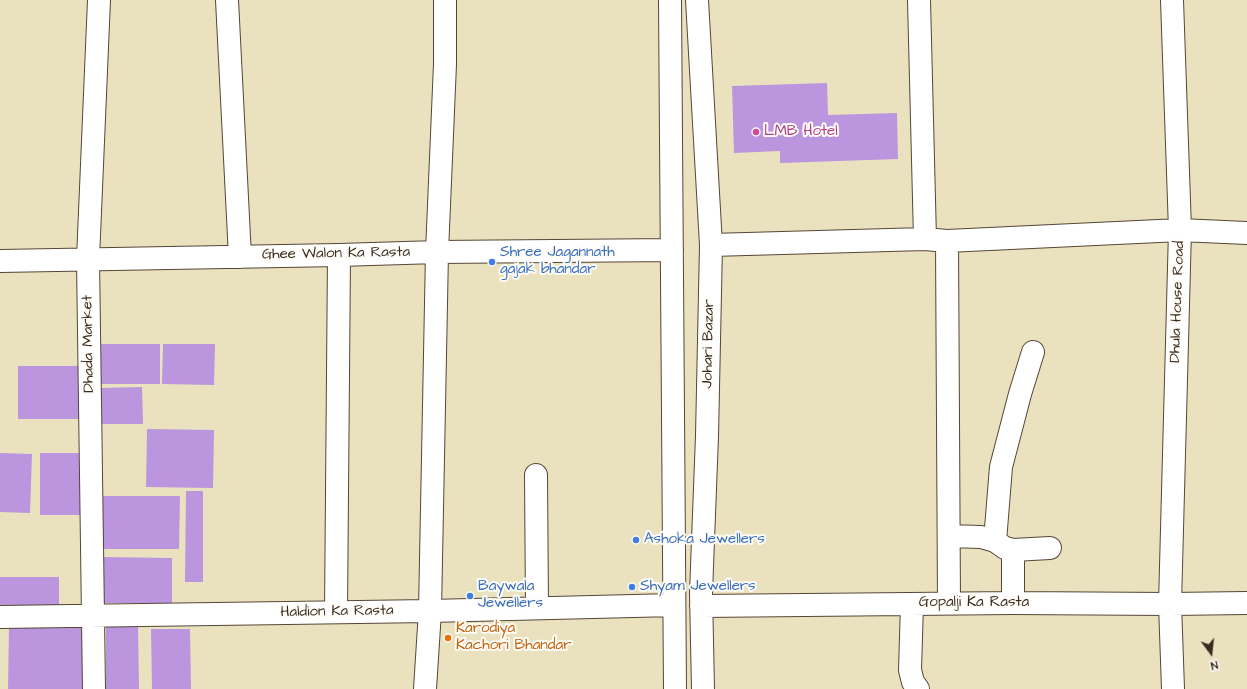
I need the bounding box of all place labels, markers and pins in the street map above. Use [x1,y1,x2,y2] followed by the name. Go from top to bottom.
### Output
[764,123,838,141] place label: LMB Hotel
[751,127,761,137] marker: LMB Hotel
[500,244,615,279] place label: Shree Jagannath gajak bhandar
[487,257,497,267] marker: Shree Jagannath gajak bhandar
[644,531,765,549] place label: Ashoka Jewellers
[631,535,641,545] marker: Ashoka Jewellers
[478,578,543,613] place label: Baywala Jewellers
[640,578,756,596] place label: Shyam Jewellers
[627,582,637,592] marker: Shyam Jewellers
[465,591,475,601] marker: Baywala Jewellers
[456,620,571,655] place label: Karodiya Kachori Bhandar
[443,633,453,643] marker: Karodiya Kachori Bhandar

